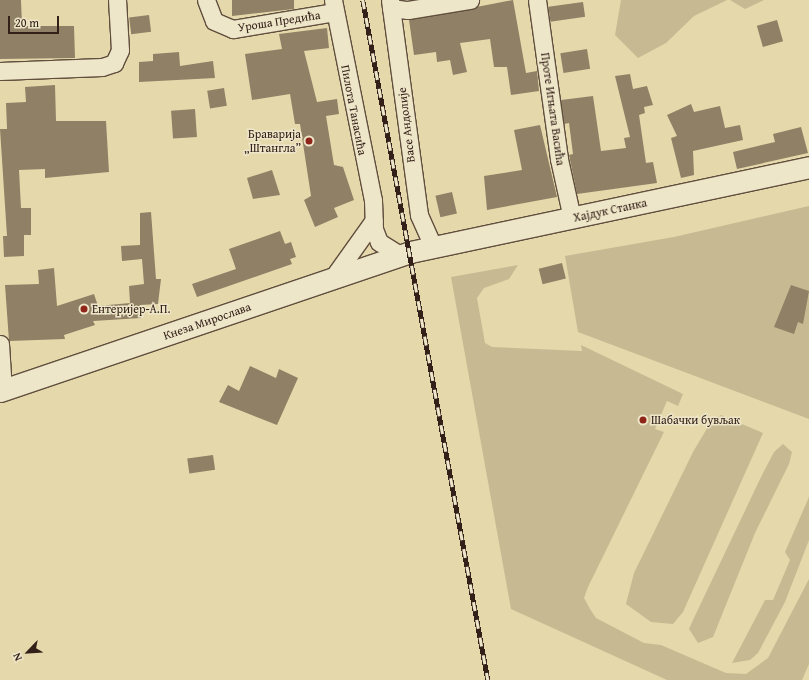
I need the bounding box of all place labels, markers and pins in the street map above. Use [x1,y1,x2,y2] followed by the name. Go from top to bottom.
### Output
[244,127,301,155] place label: Браварија „Штангла”
[304,136,314,146] marker: Браварија „Штангла”
[92,302,170,316] place label: Ентеријер-А.П.
[79,304,89,314] marker: Ентеријер-А.П.
[651,413,740,427] place label: Шабачки бувљак
[638,415,648,425] marker: Шабачки бувљак

